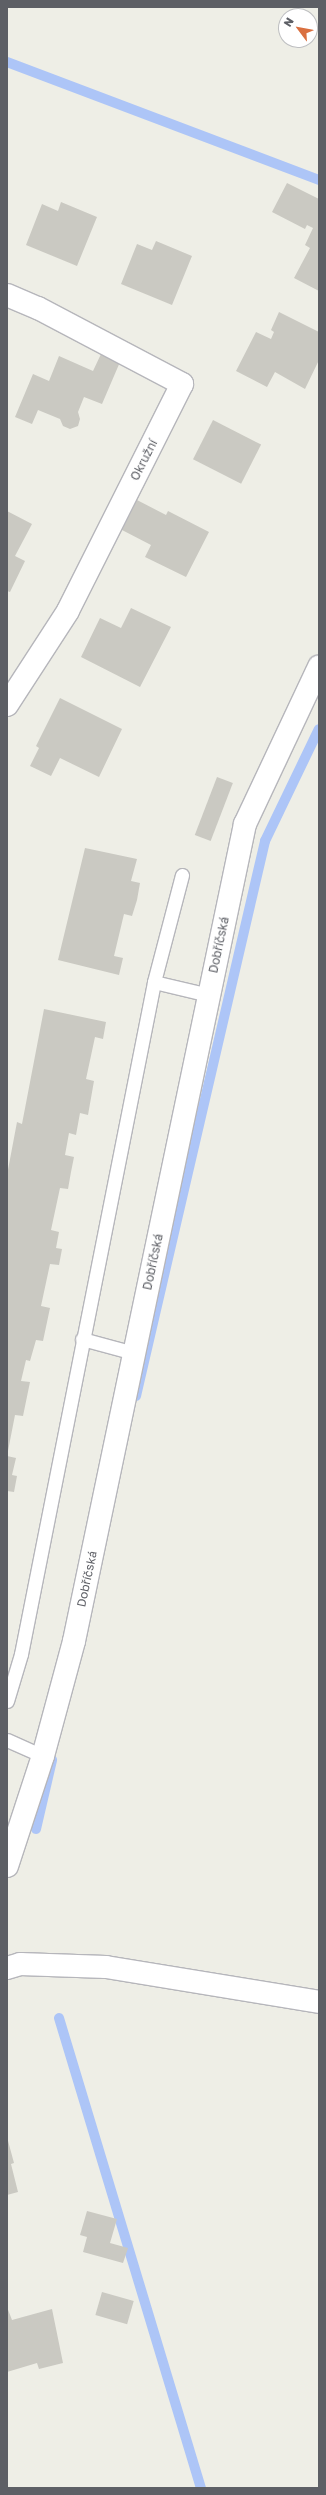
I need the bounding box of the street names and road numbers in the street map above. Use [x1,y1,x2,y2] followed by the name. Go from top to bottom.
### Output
[128,437,160,483] street label: Okružní
[206,916,232,974] street label: Dobříčská
[140,1233,166,1291] street label: Dobříčská
[74,1550,100,1608] street label: Dobříčská

